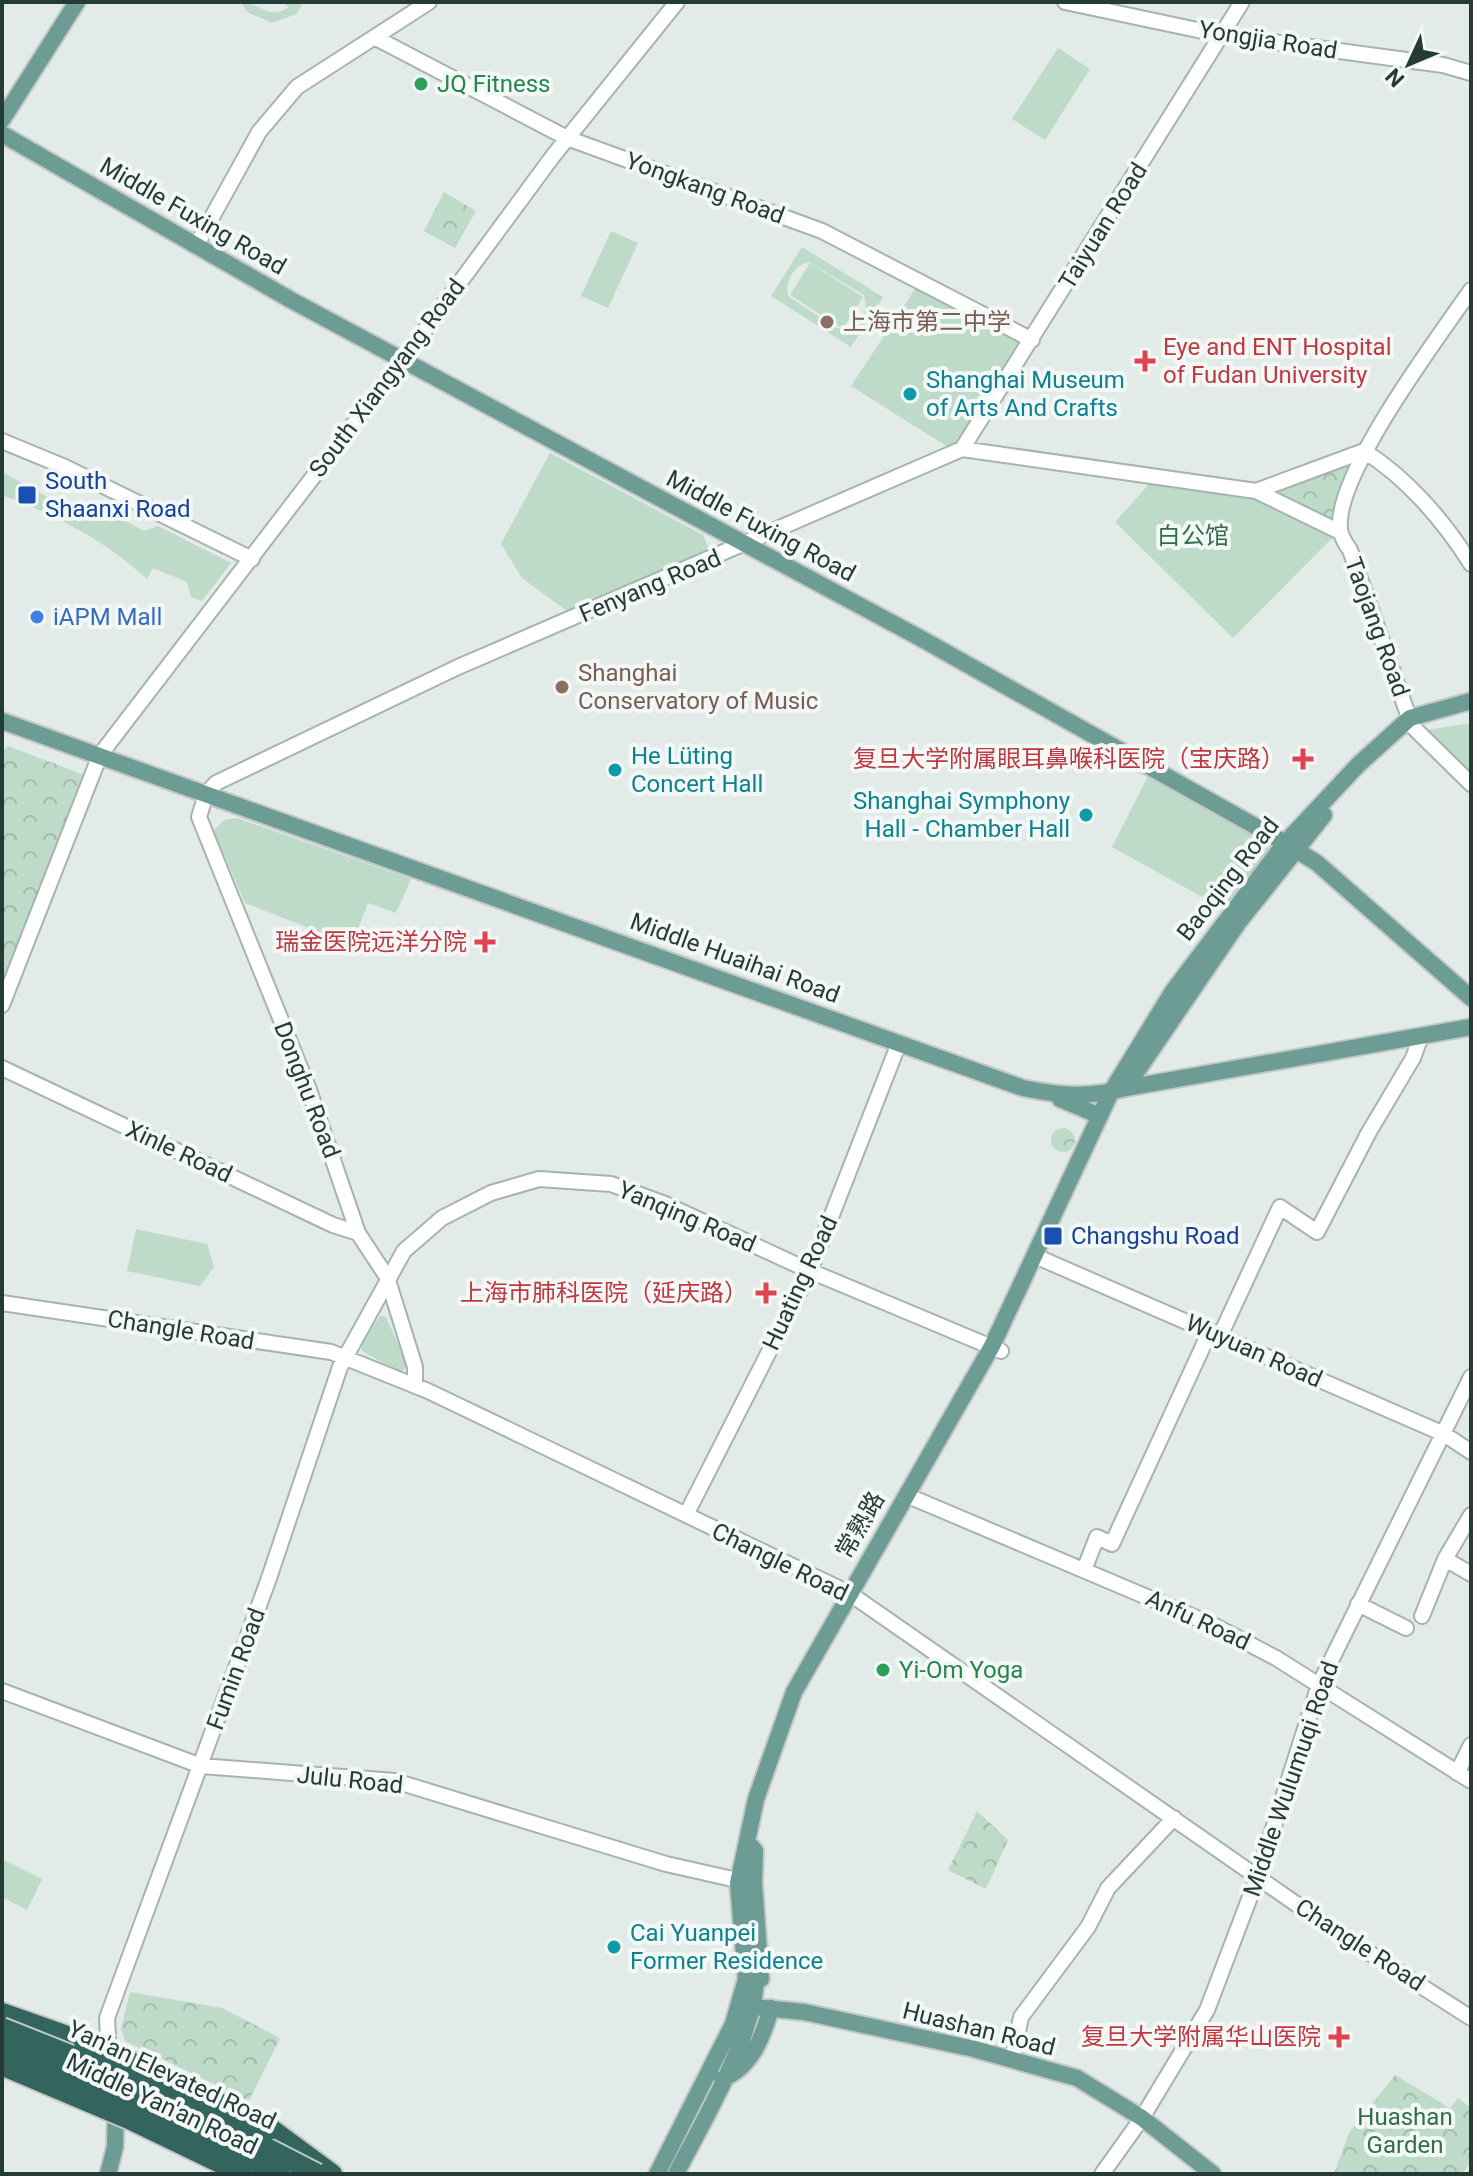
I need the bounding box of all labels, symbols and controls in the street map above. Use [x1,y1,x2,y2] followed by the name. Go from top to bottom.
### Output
[1197,15,1339,65] street label: Yongjia Road
[1369,24,1449,104] north arrow
[1381,63,1409,92] text: N
[437,70,550,98] place label: JQ Fitness
[412,75,430,93] marker: JQ Fitness
[622,146,788,230] street label: Yongkang Road
[95,151,291,281] street label: Middle Fuxing Road
[1053,158,1153,294] street label: Taiyuan Road
[303,273,471,483] street label: South Xiangyang Road
[843,308,1011,336] place label: 上海市第二中学
[818,313,836,331] marker: 上海市第二中学
[1163,333,1392,389] place label: Eye and ENT Hospital of Fudan University
[1134,350,1156,372] marker: Eye and ENT Hospital of Fudan University
[926,366,1125,422] place label: Shanghai Museum of Arts And Crafts
[901,385,919,403] marker: Shanghai Museum of Arts And Crafts
[662,464,860,588] street label: Middle Fuxing Road
[45,467,191,523] place label: South Shaanxi Road
[16,484,38,506] marker: South Shaanxi Road
[1157,522,1229,550] park label: 白公馆
[575,544,725,628] street label: Fenyang Road
[1339,553,1415,701] street label: Taojang Road
[53,603,162,631] place label: iAPM Mall
[28,608,46,626] marker: iAPM Mall
[578,659,818,715] place label: Shanghai Conservatory of Music
[553,678,571,696] marker: Shanghai Conservatory of Music
[631,742,763,798] place label: He Lüting Concert Hall
[853,745,1285,773] place label: 复旦大学附属眼耳鼻喉科医院（宝庆路）
[1292,748,1314,770] marker: 复旦大学附属眼耳鼻喉科医院（宝庆路）
[606,761,624,779] marker: He Lüting Concert Hall
[853,787,1071,843] place label: Shanghai Symphony Hall - Chamber Hall
[1077,806,1095,824] marker: Shanghai Symphony Hall - Chamber Hall
[1171,812,1285,946] street label: Baoqing Road
[626,907,844,1009] street label: Middle Huaihai Road
[275,928,467,956] place label: 瑞金医院远洋分院
[474,931,496,953] marker: 瑞金医院远洋分院
[268,1018,346,1162] street label: Donghu Road
[122,1115,236,1189] street label: Xinle Road
[614,1175,760,1259] street label: Yanqing Road
[757,1211,843,1355] street label: Huating Road
[1071,1222,1239,1250] place label: Changshu Road
[1042,1225,1064,1247] marker: Changshu Road
[460,1279,748,1307] place label: 上海市肺科医院（延庆路）
[755,1282,777,1304] marker: 上海市肺科医院（延庆路）
[106,1305,256,1355] street label: Changle Road
[1182,1308,1326,1394] street label: Wuyuan Road
[830,1487,890,1563] street label: 常熟路
[707,1517,853,1607] street label: Changle Road
[1142,1584,1254,1656] street label: Anfu Road
[201,1604,271,1734] street label: Fumin Road
[899,1656,1023,1684] place label: Yi-Om Yoga
[1238,1658,1344,1900] street label: Middle Wulumuqi Road
[874,1661,892,1679] marker: Yi-Om Yoga
[296,1761,404,1799] street label: Julu Road
[1290,1893,1430,1997] street label: Changle Road
[630,1919,823,1975] place label: Cai Yuanpei Former Residence
[605,1938,623,1956] marker: Cai Yuanpei Former Residence
[900,1997,1058,2061] street label: Huashan Road
[64,2015,280,2135] street label: Yan'an Elevated Road
[1081,2023,1321,2051] place label: 复旦大学附属华山医院
[1328,2026,1350,2048] marker: 复旦大学附属华山医院
[62,2047,262,2161] street label: Middle Yan'an Road
[1357,2103,1453,2159] park label: Huashan Garden

